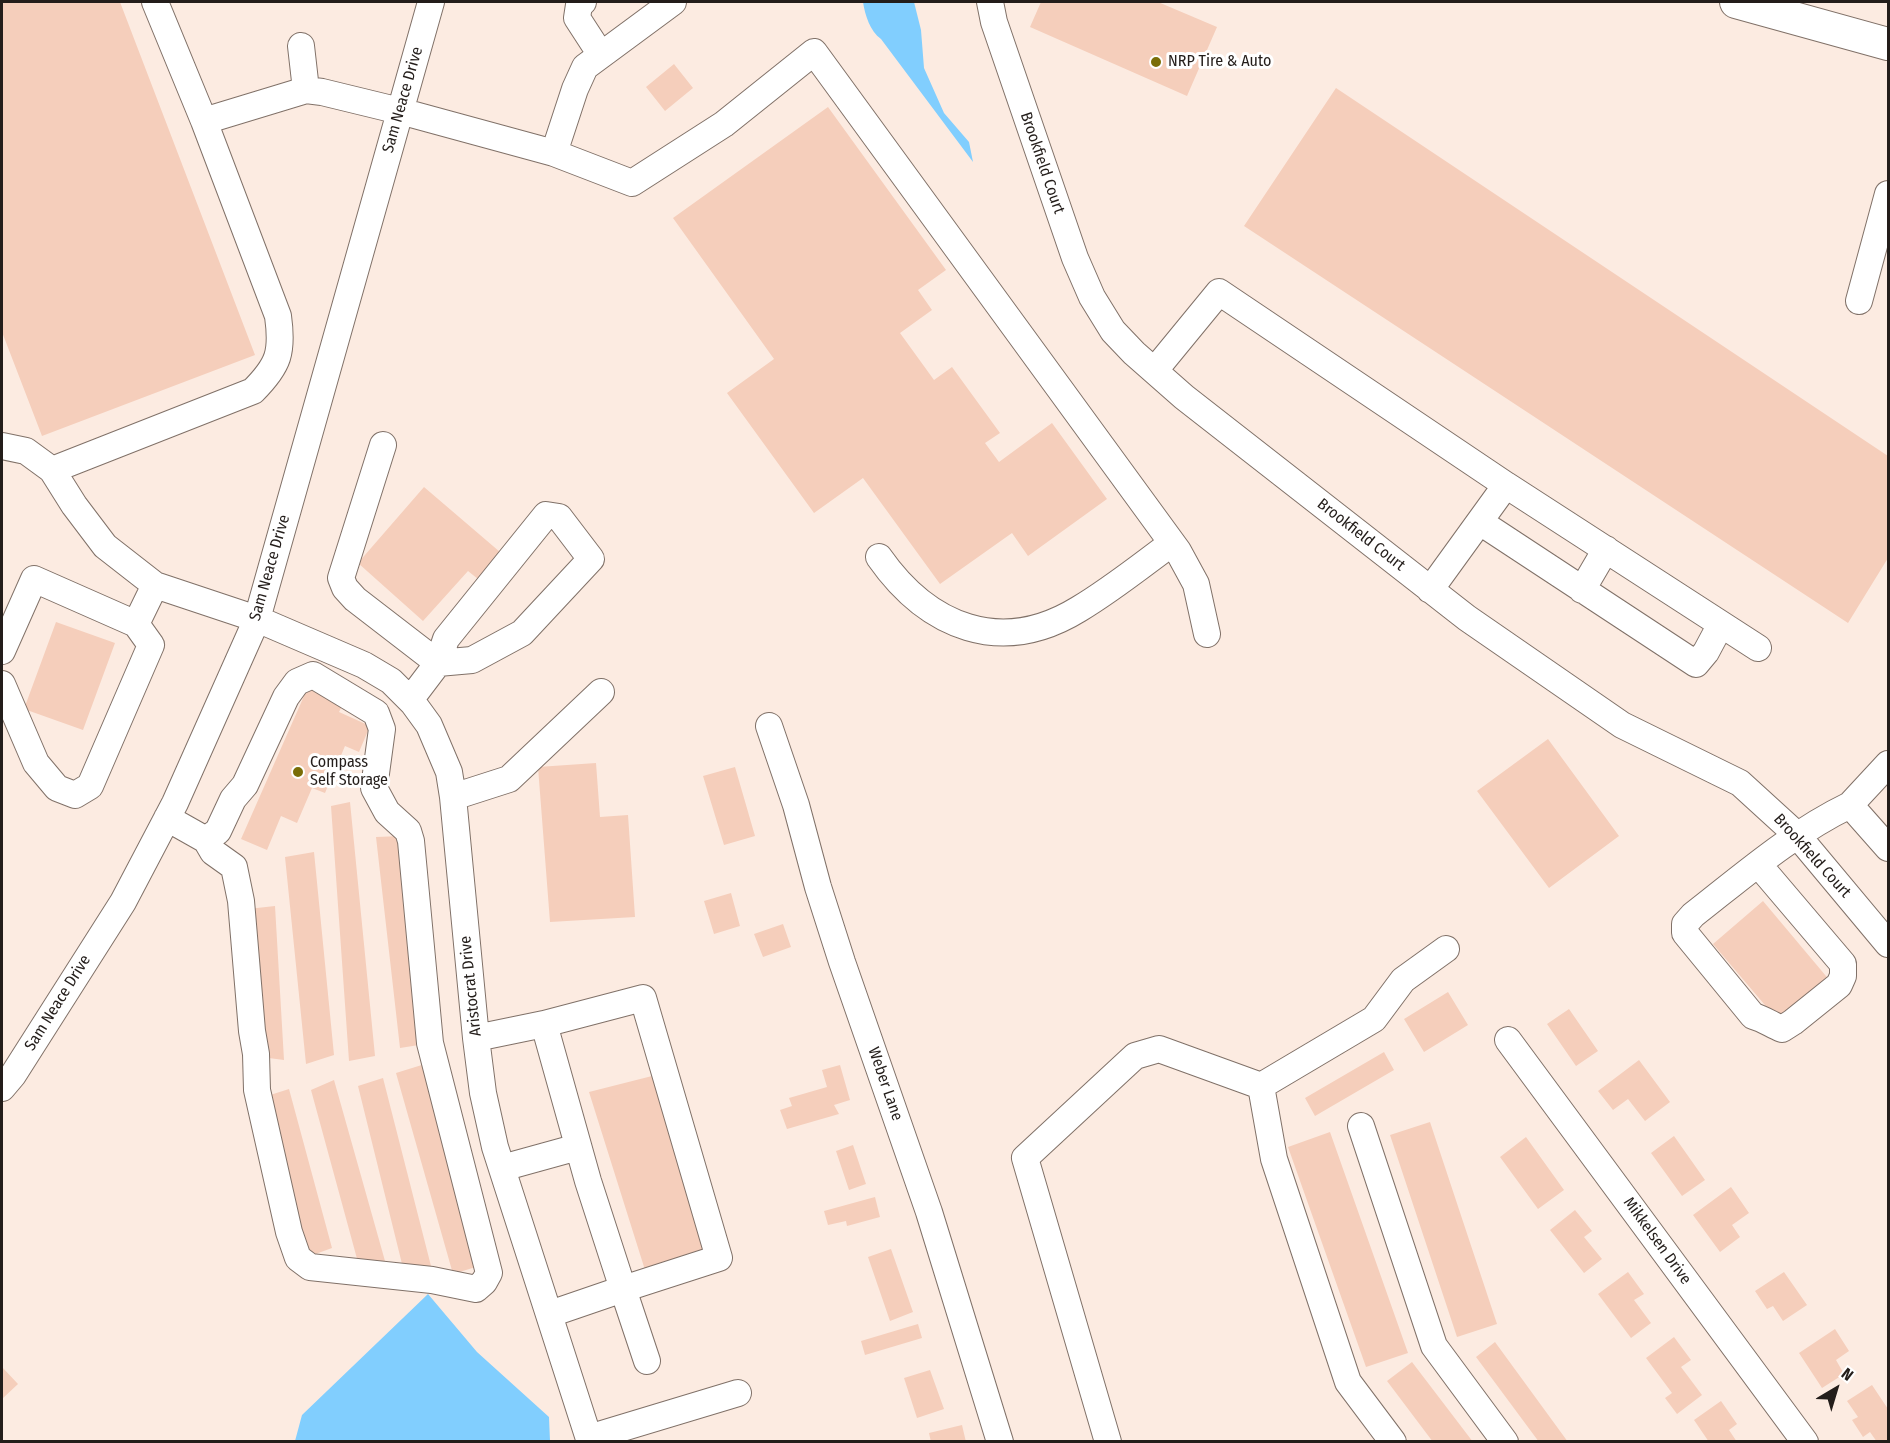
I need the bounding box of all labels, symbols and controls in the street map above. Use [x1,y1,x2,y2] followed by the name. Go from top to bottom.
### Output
[379,45,427,155] street label: Sam Neace Drive
[1168,52,1271,72] place label: NRP Tire & Auto
[1149,55,1163,69] marker: NRP Tire & Auto
[1016,110,1068,216] street label: Brookfield Court
[1313,495,1409,575] street label: Brookfield Court
[246,513,294,623] street label: Sam Neace Drive
[310,753,388,791] place label: Compass Self Storage
[291,765,305,779] marker: Compass Self Storage
[1769,810,1855,902] street label: Brookfield Court
[456,935,486,1037] street label: Aristocrat Drive
[21,952,95,1054] street label: Sam Neace Drive
[863,1045,907,1123] street label: Weber Lane
[1619,1194,1695,1288] street label: Mikkelsen Drive
[1806,1359,1866,1419] north arrow
[1838,1364,1857,1385] text: N

